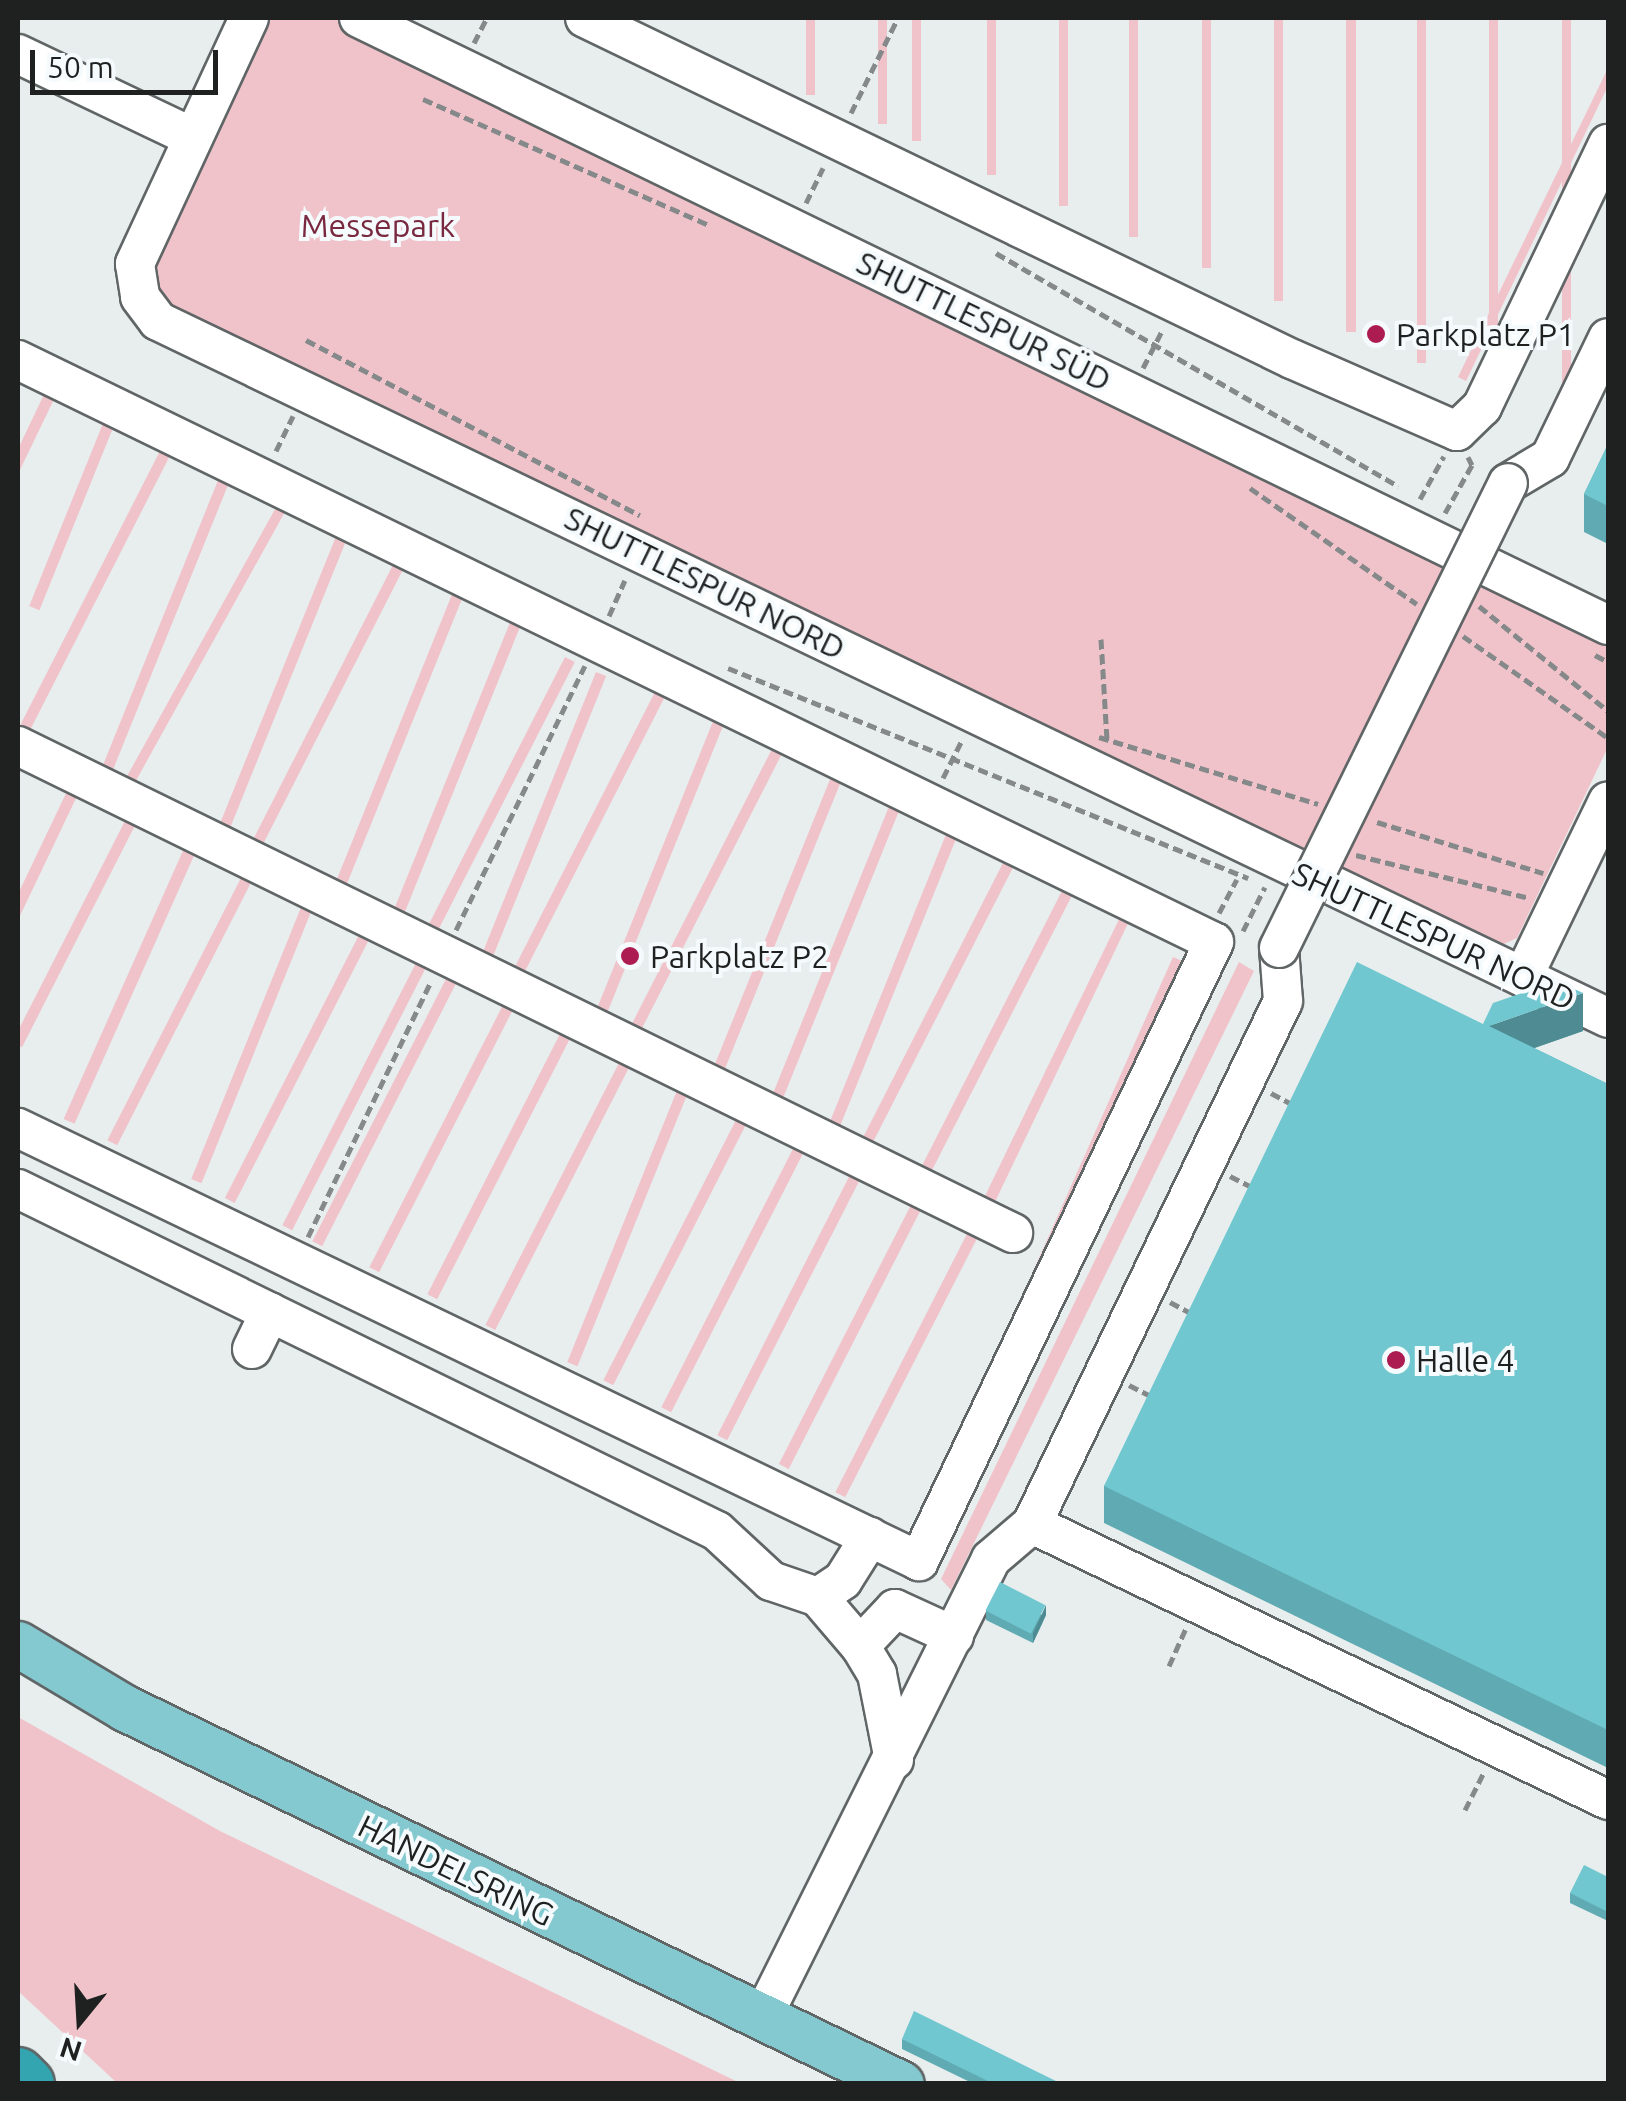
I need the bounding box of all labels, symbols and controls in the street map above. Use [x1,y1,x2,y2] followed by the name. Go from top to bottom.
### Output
[35,30,222,92] scale bar
[47,50,114,84] text: 50 m
[301,206,455,244] park label: Messepark
[851,243,1117,399] street label: SHUTTLESPUR SÜD
[1396,315,1575,353] place label: Parkplatz P1
[1365,323,1387,345] marker: Parkplatz P1
[559,498,851,668] street label: SHUTTLESPUR NORD
[1287,854,1581,1018] street label: SHUTTLESPUR NORD
[650,937,829,975] place label: Parkplatz P2
[619,945,641,967] marker: Parkplatz P2
[1416,1341,1515,1379] place label: Halle 4
[1385,1349,1407,1371] marker: Halle 4
[352,1806,560,1934] street label: HANDELSRING
[30,1971,130,2071] north arrow
[56,2032,85,2068] text: N

